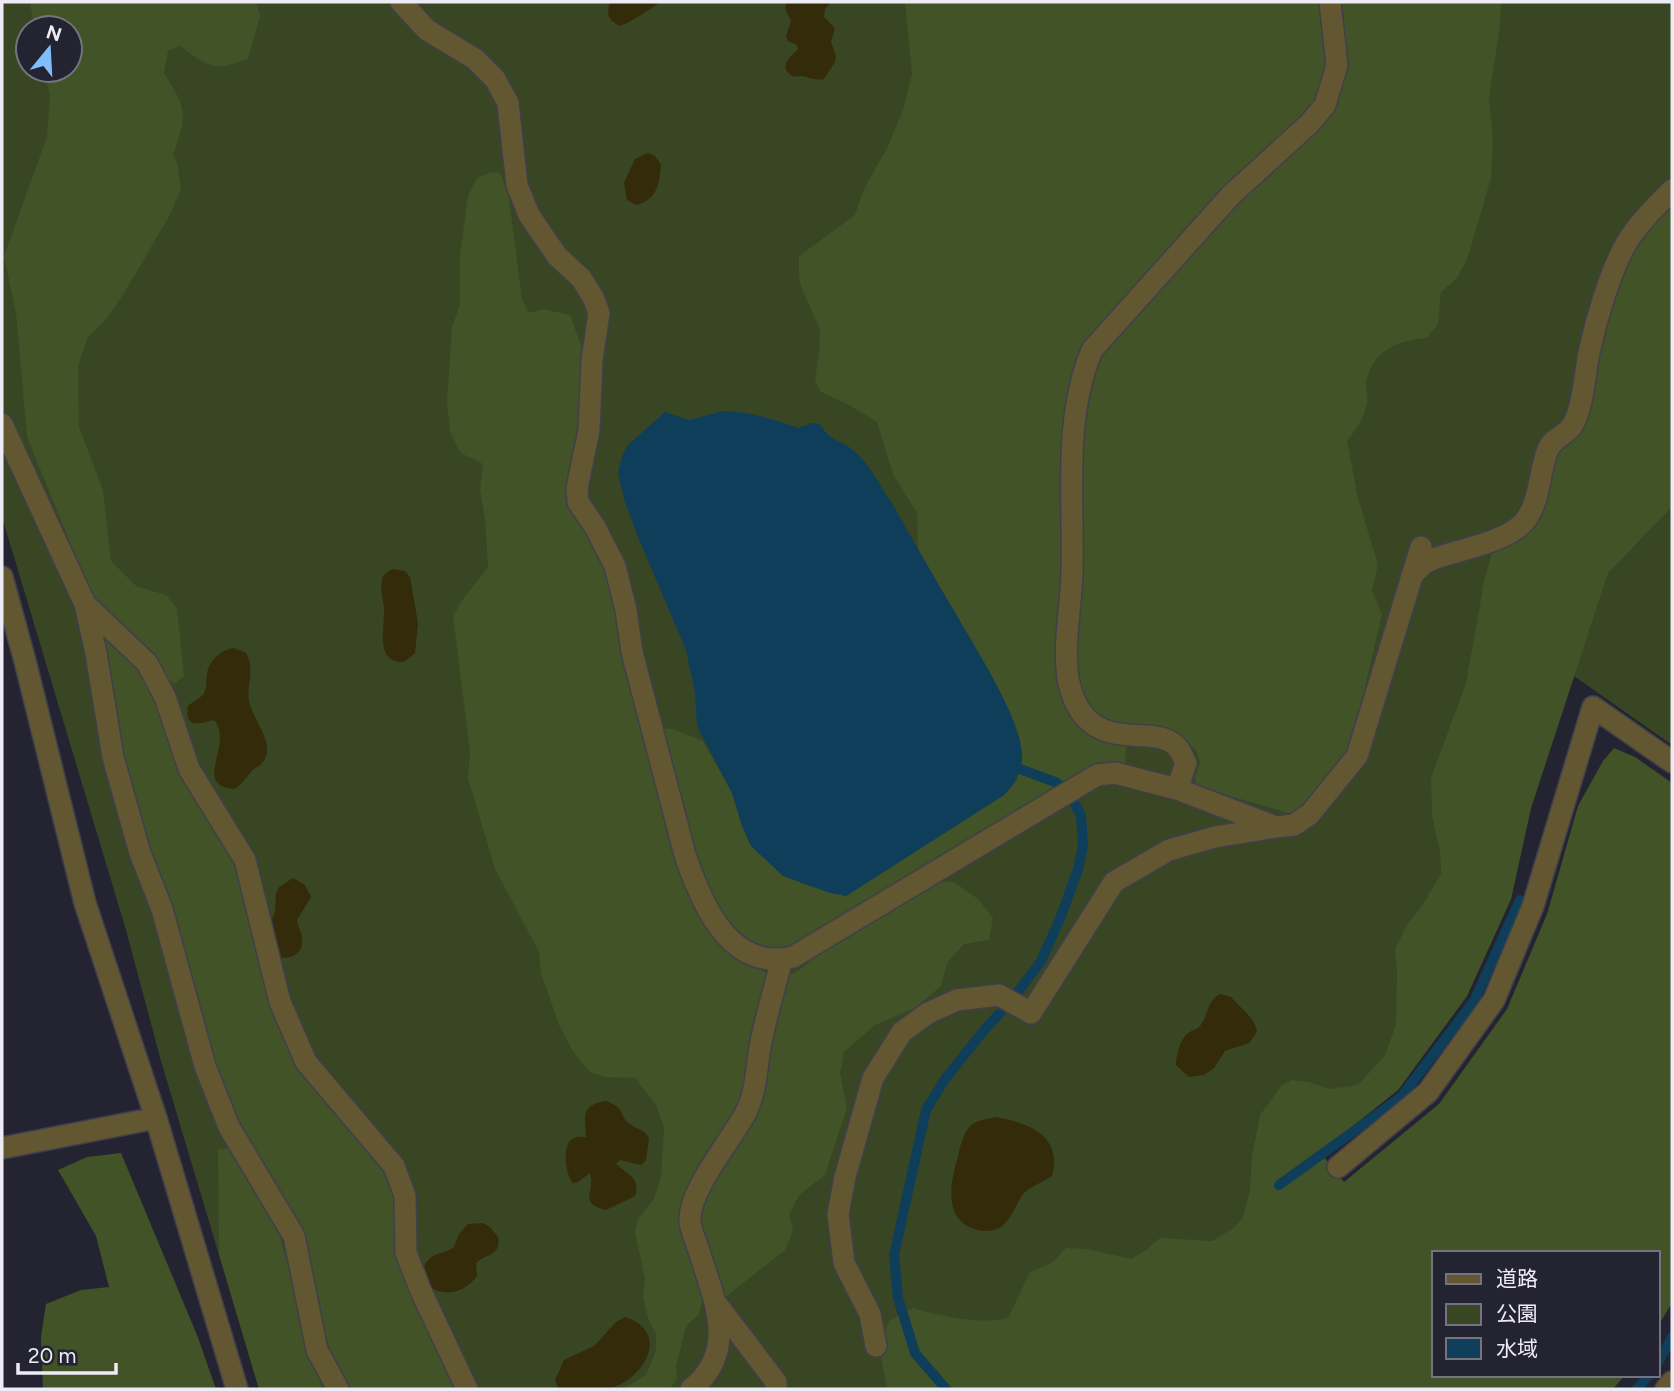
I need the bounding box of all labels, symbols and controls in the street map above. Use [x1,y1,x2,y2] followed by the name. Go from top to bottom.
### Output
[14,14,84,84] north arrow
[44,20,65,47] text: N
[1432,1251,1660,1377] legend
[1496,1266,1538,1291] text: 道路
[1496,1301,1538,1326] text: 公園
[18,1332,116,1376] scale bar
[1496,1336,1538,1361] text: 水域
[28,1343,76,1368] text: 20 m

